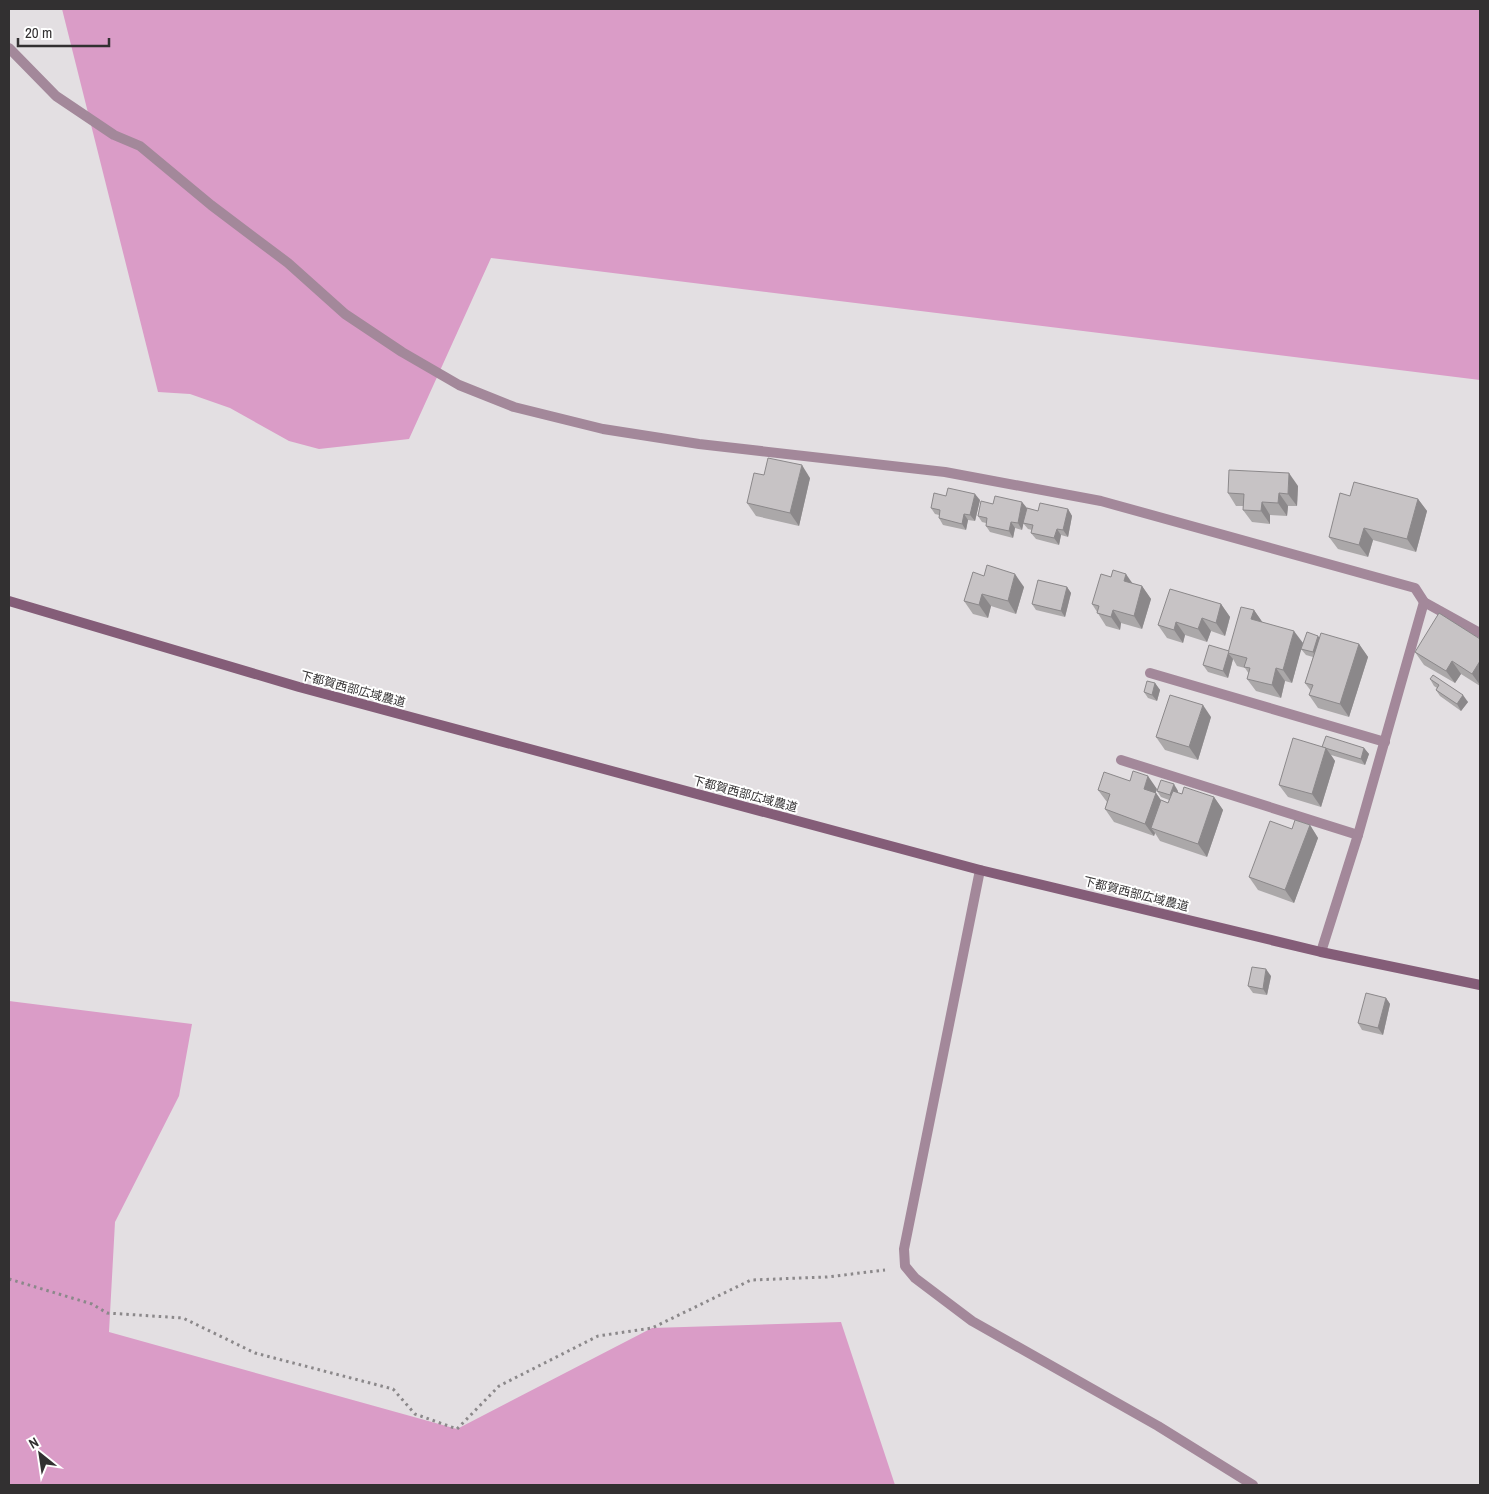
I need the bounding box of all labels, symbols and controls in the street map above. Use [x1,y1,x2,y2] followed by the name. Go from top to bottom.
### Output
[18,15,109,47] scale bar
[25,22,52,43] text: 20 m
[299,667,407,711] street label: 下都賀西部広域農道
[691,772,799,816] street label: 下都賀西部広域農道
[1082,873,1190,915] street label: 下都賀西部広域農道
[15,1429,65,1479] north arrow
[25,1433,42,1453] text: N

